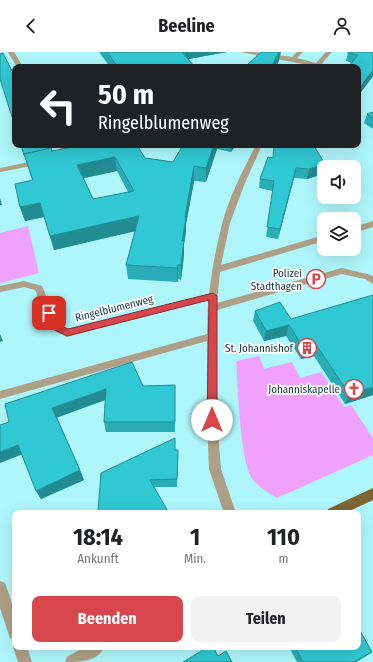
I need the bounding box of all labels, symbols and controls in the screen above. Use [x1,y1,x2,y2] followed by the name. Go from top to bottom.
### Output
[20,15,42,37] icon: back
[158,15,215,37] text: Beeline
[331,15,353,37] icon: person
[98,78,154,111] text: 50 m
[32,80,84,132] icon: left
[98,112,229,134] text: Ringelblumenweg
[317,160,361,256] map controls
[317,160,361,204] button: sound
[317,212,361,256] button: layers
[251,267,302,293] place label: Polizei Stadthagen
[305,268,327,290] parking icon: Polizei Stadthagen
[74,292,155,324] street label: Ringelblumenweg
[32,296,66,330] pin
[38,302,60,324] icon: arrive
[296,337,318,359] building icon: St. Johannishof
[225,342,294,355] place label: St. Johannishof
[343,378,365,400] church icon: Johanniskapelle
[268,383,340,396] place label: Johanniskapelle
[191,399,233,441] position arrow
[73,523,123,551] text: 18:14
[190,523,200,551] text: 1
[267,523,300,551] text: 110
[77,551,119,566] text: Ankunft
[184,551,206,566] text: Min.
[279,551,289,566] text: m
[32,596,183,642] button: Beenden
[191,596,341,642] button: Teilen

